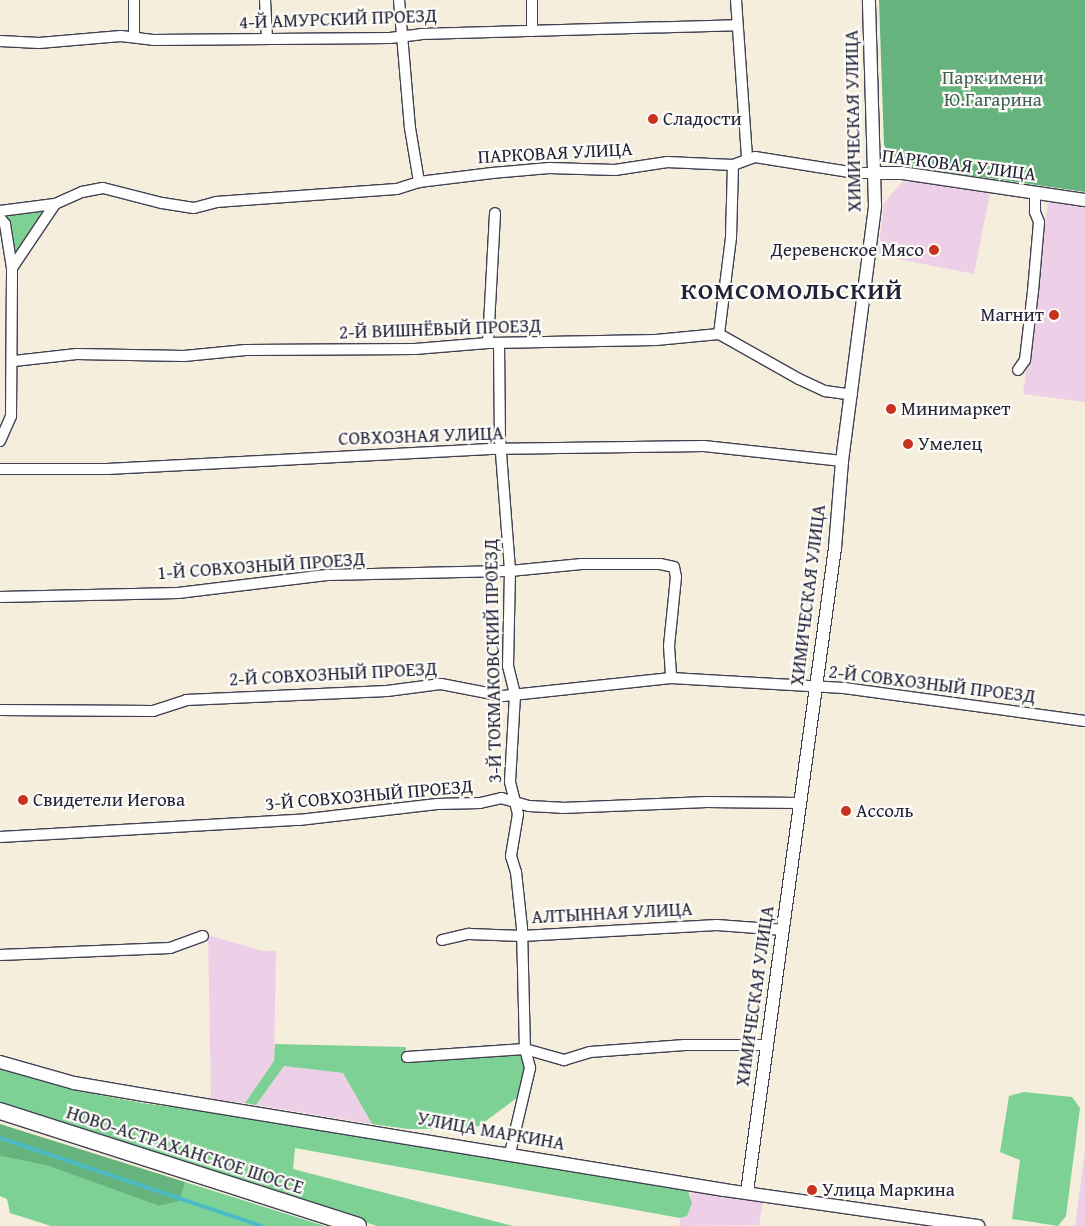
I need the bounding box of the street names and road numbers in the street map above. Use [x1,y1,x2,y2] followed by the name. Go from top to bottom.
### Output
[239,4,437,34] street label: 4-Й АМУРСКИЙ ПРОЕЗД
[840,30,866,212] street label: ХИМИЧЕСКАЯ УЛИЦА
[477,138,633,168] street label: ПАРКОВАЯ УЛИЦА
[881,144,1037,186] street label: ПАРКОВАЯ УЛИЦА
[338,314,542,344] street label: 2-Й ВИШНЁВЫЙ ПРОЕЗД
[338,422,504,450] street label: СОВХОЗНАЯ УЛИЦА
[786,503,830,687] street label: ХИМИЧЕСКАЯ УЛИЦА
[479,539,507,783] street label: 3-Й ТОКМАКОВСКИЙ ПРОЕЗД
[156,547,366,585] street label: 1-Й СОВХОЗНЫЙ ПРОЕЗД
[228,657,438,691] street label: 2-Й СОВХОЗНЫЙ ПРОЕЗД
[827,660,1037,708] street label: 2-Й СОВХОЗНЫЙ ПРОЕЗД
[264,775,474,815] street label: 3-Й СОВХОЗНЫЙ ПРОЕЗД
[531,897,693,929] street label: АЛТЫННАЯ УЛИЦА
[731,904,779,1088] street label: ХИМИЧЕСКАЯ УЛИЦА
[63,1101,307,1199] street label: НОВО-АСТРАХАНСКОЕ ШОССЕ
[415,1107,567,1155] street label: УЛИЦА МАРКИНА

